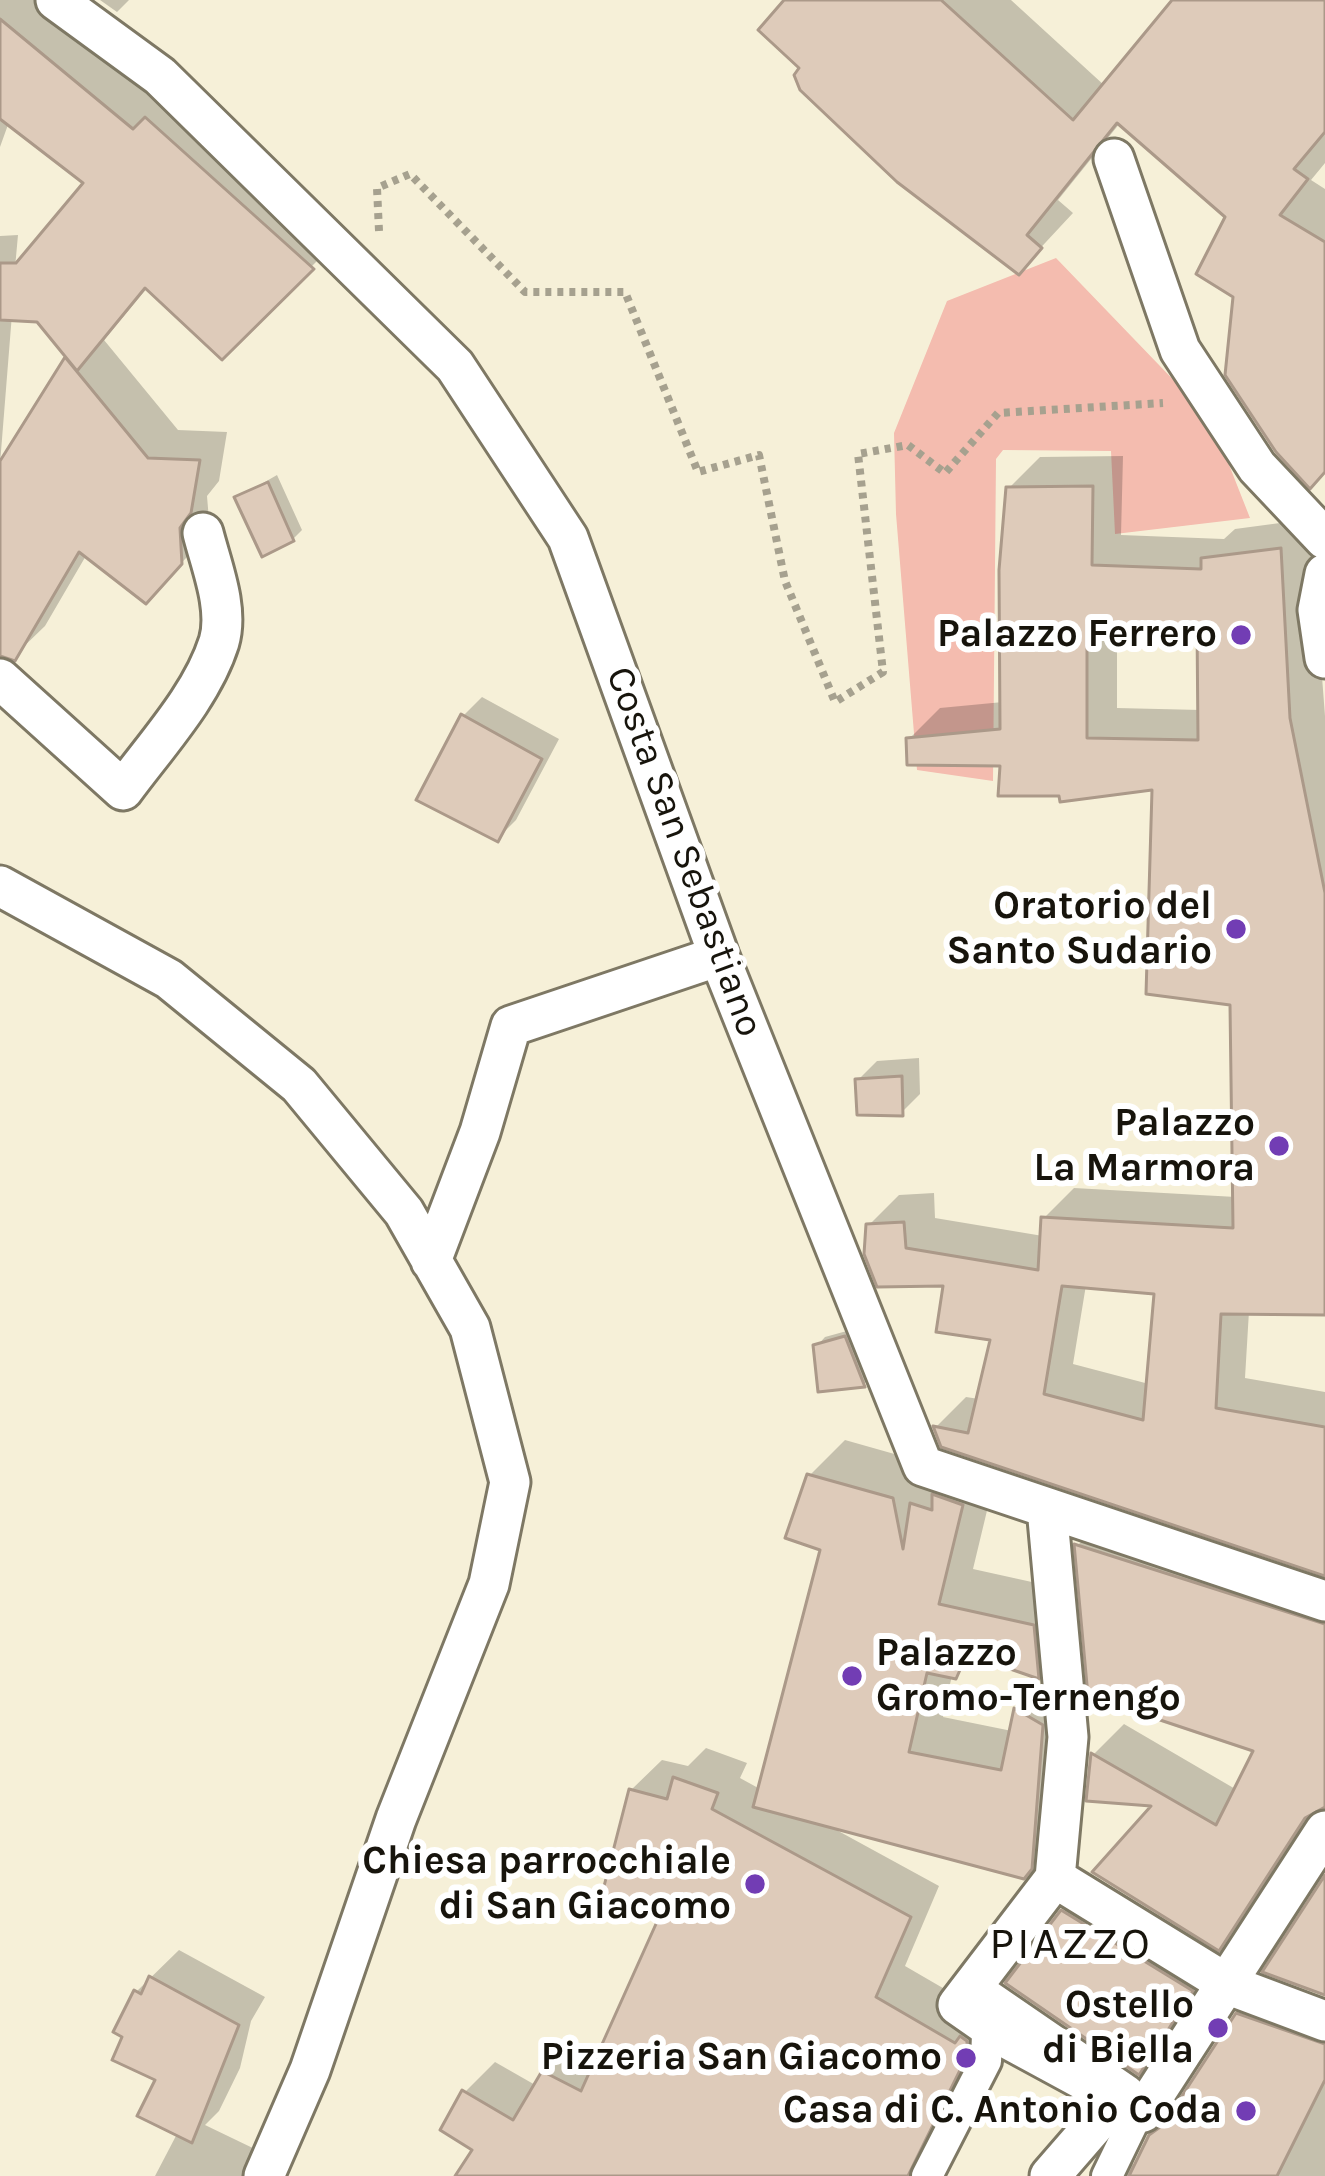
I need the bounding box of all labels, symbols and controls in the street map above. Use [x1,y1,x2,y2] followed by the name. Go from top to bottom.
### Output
[937,612,1217,658] place label: Palazzo Ferrero
[1228,622,1254,648] marker: Palazzo Ferrero
[595,661,773,1043] street label: Costa San Sebastiano
[946,884,1212,975] place label: Oratorio del Santo Sudario
[1223,916,1249,942] marker: Oratorio del Santo Sudario
[1034,1101,1255,1192] place label: Palazzo La Marmora
[1266,1133,1292,1159] marker: Palazzo La Marmora
[876,1631,1181,1722] place label: Palazzo Gromo-Ternengo
[839,1663,865,1689] marker: Palazzo Gromo-Ternengo
[362,1839,731,1930] place label: Chiesa parrocchiale di San Giacomo
[742,1871,768,1897] marker: Chiesa parrocchiale di San Giacomo
[989,1918,1153,1972] district label: PIAZZO
[1042,1983,1194,2074] place label: Ostello di Biella
[1205,2015,1231,2041] marker: Ostello di Biella
[541,2035,942,2081] place label: Pizzeria San Giacomo
[953,2045,979,2071] marker: Pizzeria San Giacomo
[783,2088,1222,2134] place label: Casa di C. Antonio Coda
[1233,2098,1259,2124] marker: Casa di C. Antonio Coda

